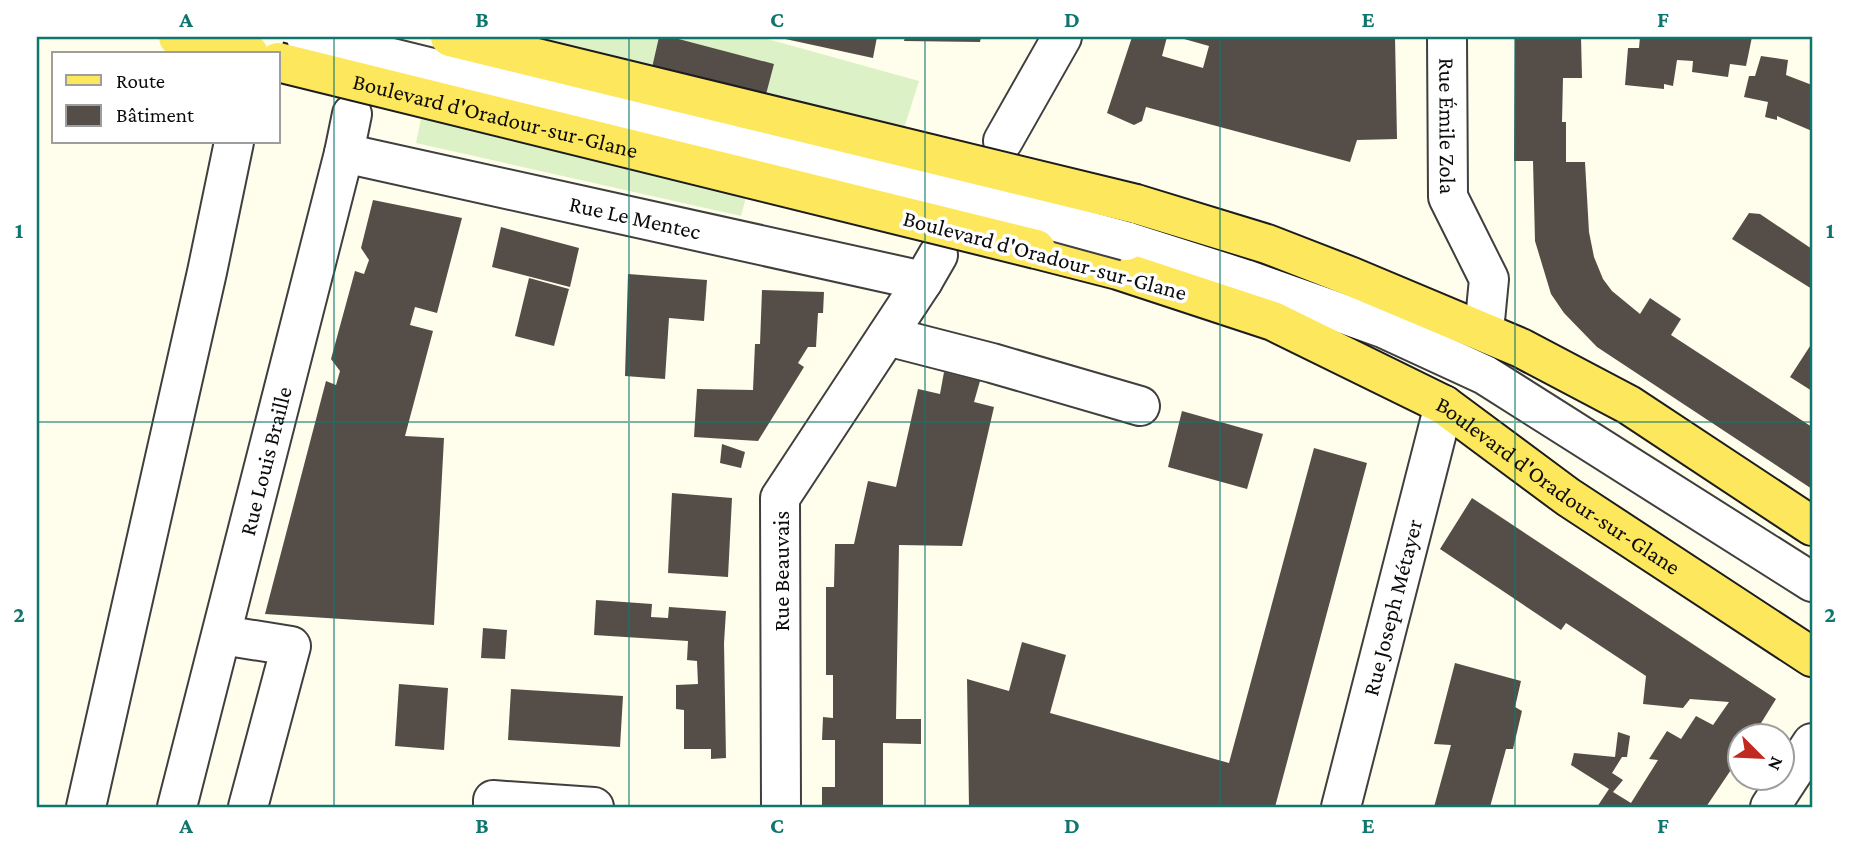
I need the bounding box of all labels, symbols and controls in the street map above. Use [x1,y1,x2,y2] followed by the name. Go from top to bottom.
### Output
[178,6,193,32] text: A
[475,6,489,32] text: B
[770,6,784,32] text: C
[1064,6,1080,32] text: D
[1361,6,1375,32] text: E
[1657,6,1669,32] text: F
[52,52,280,144] legend
[1434,58,1461,195] street label: Rue Émile Zola
[350,68,641,163] street label: Boulevard d'Oradour-sur-Glane
[116,69,165,93] text: Route
[116,103,195,127] text: Bâtiment
[567,190,703,245] street label: Rue Le Mentec
[900,205,1190,305] street label: Boulevard d'Oradour-sur-Glane
[15,217,24,243] text: 1
[1826,217,1835,243] text: 1
[234,384,297,538] street label: Rue Louis Braille
[1432,390,1685,580] street label: Boulevard d'Oradour-sur-Glane
[768,511,794,631] street label: Rue Beauvais
[1357,516,1427,698] street label: Rue Joseph Métayer
[13,601,25,627] text: 2
[1824,601,1836,627] text: 2
[1727,722,1797,792] north arrow
[1764,754,1788,774] text: N
[178,812,193,838] text: A
[475,812,489,838] text: B
[770,812,784,838] text: C
[1064,812,1080,838] text: D
[1361,812,1375,838] text: E
[1657,812,1669,838] text: F

